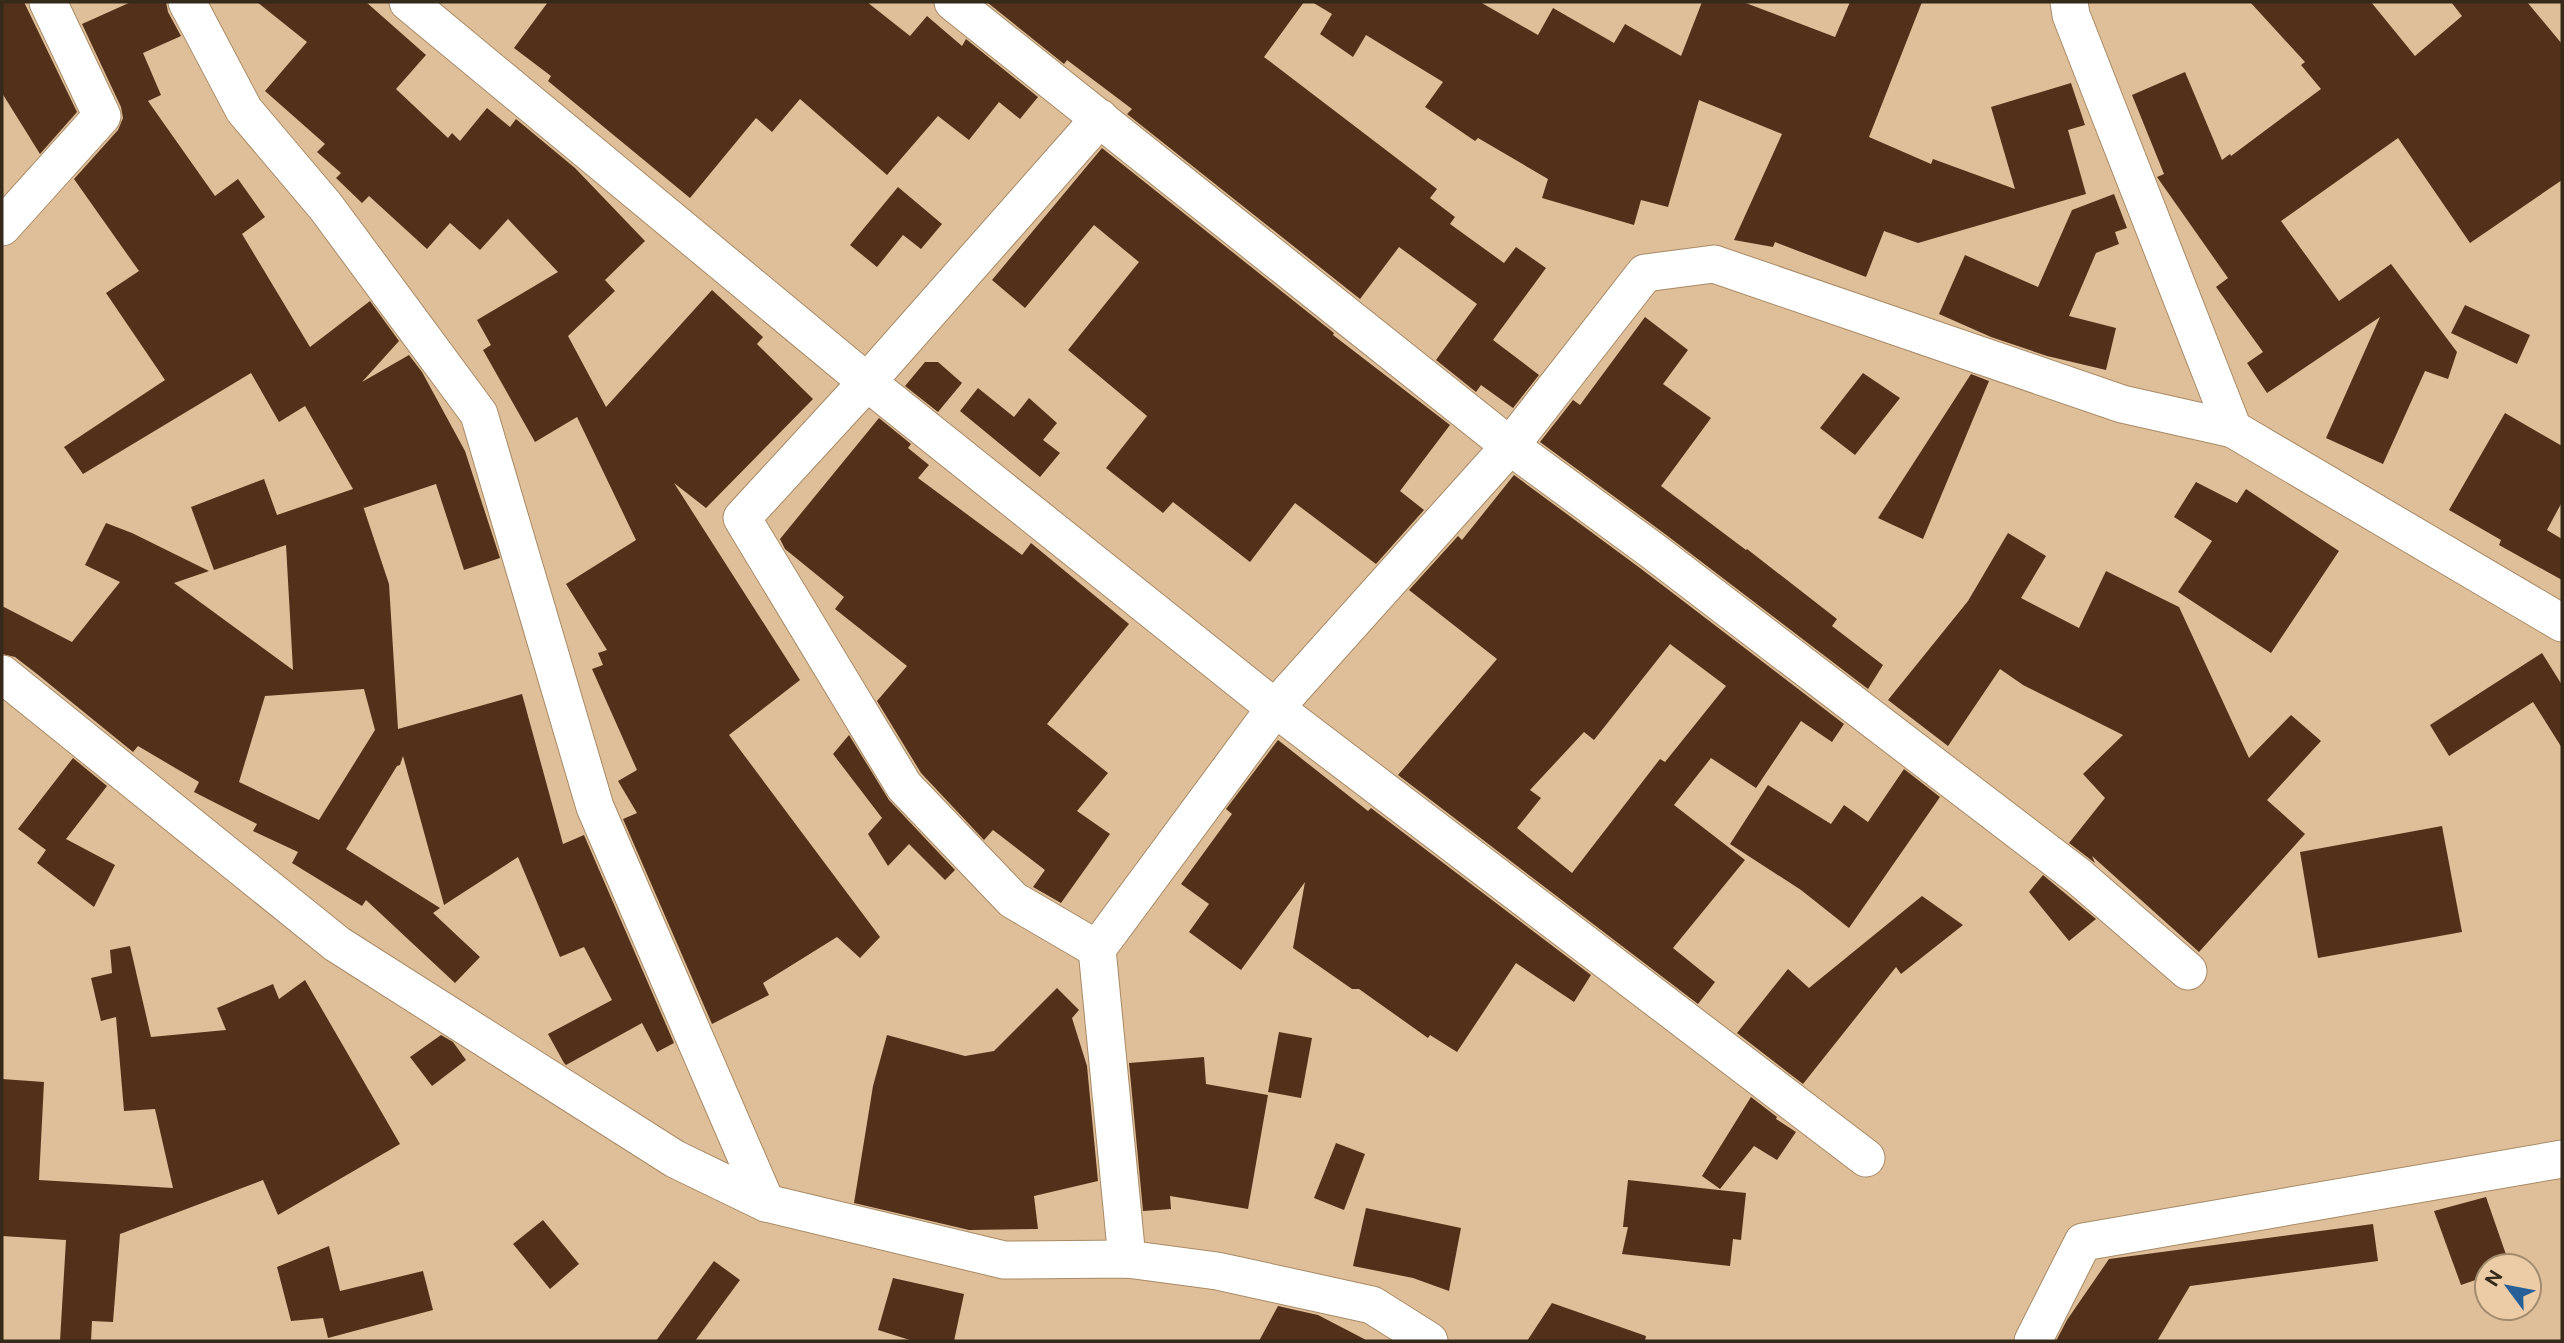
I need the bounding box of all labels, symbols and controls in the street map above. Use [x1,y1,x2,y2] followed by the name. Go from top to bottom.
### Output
[2473,1252,2543,1322] north arrow
[2480,1266,2507,1290] text: N

